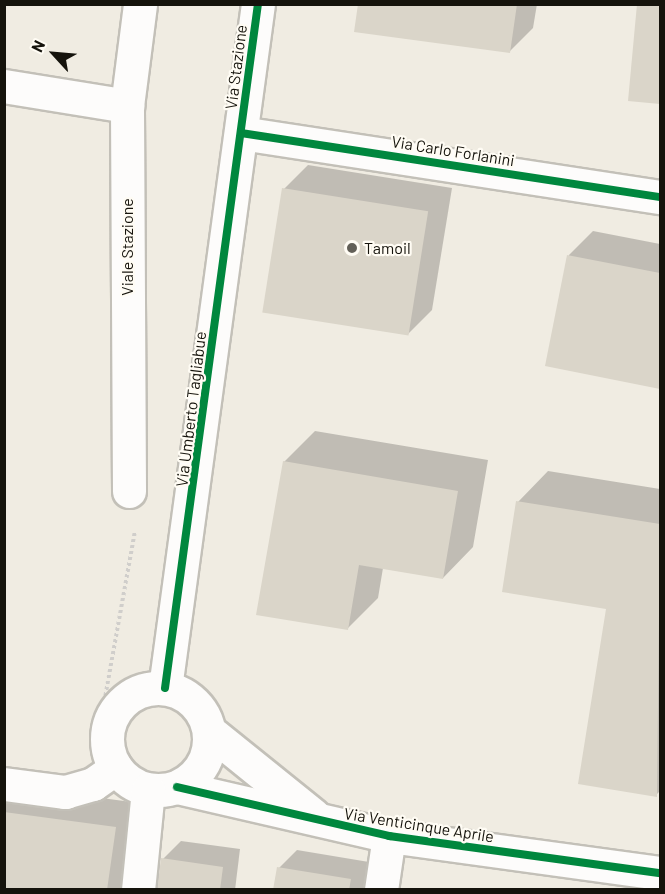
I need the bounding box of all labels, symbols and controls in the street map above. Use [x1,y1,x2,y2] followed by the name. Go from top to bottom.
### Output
[24,24,84,84] north arrow
[221,24,251,110] street label: Via Stazione
[26,37,48,55] text: N
[390,132,516,170] street label: Via Carlo Forlanini
[117,198,137,296] street label: Viale Stazione
[364,238,411,258] place label: Tamoil
[345,241,359,255] marker: Tamoil
[172,330,210,488] street label: Via Umberto Tagliabue
[343,804,495,846] street label: Via Venticinque Aprile

